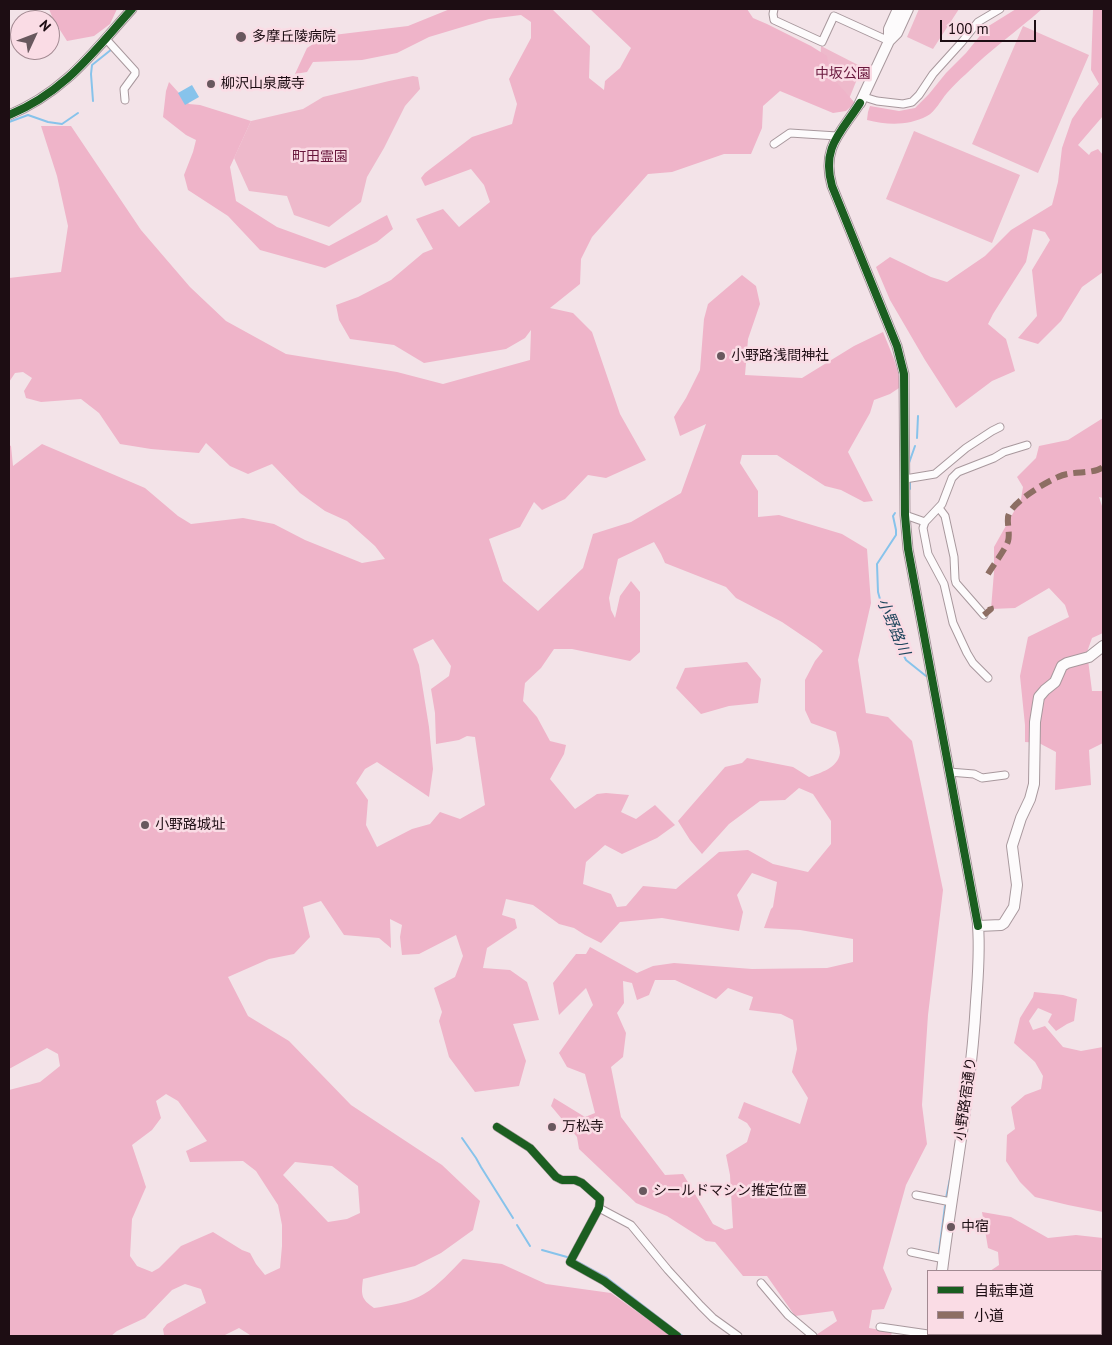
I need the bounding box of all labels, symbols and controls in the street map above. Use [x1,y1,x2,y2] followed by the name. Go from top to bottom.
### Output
[10,10,60,60] north arrow
[942,10,1038,42] scale bar
[36,16,55,35] text: N
[948,19,989,38] text: 100 m
[252,29,336,45] place label: 多摩丘陵病院
[234,30,248,44] marker: 多摩丘陵病院
[815,66,871,82] park label: 中坂公園
[221,76,305,92] place label: 柳沢山泉蔵寺
[205,78,217,90] marker: 柳沢山泉蔵寺
[292,149,348,165] park label: 町田霊園
[731,348,829,364] place label: 小野路浅間神社
[715,350,727,362] marker: 小野路浅間神社
[873,596,913,658] water label: 小野路川
[155,817,225,833] place label: 小野路城址
[139,819,151,831] marker: 小野路城址
[952,1056,980,1142] street label: 小野路宿通り
[562,1119,604,1135] place label: 万松寺
[546,1121,558,1133] marker: 万松寺
[653,1183,807,1199] place label: シールドマシン推定位置
[637,1185,649,1197] marker: シールドマシン推定位置
[961,1219,989,1235] place label: 中宿
[945,1221,957,1233] marker: 中宿
[927,1270,1102,1335] legend
[974,1281,1034,1300] text: 自転車道
[974,1306,1004,1325] text: 小道

